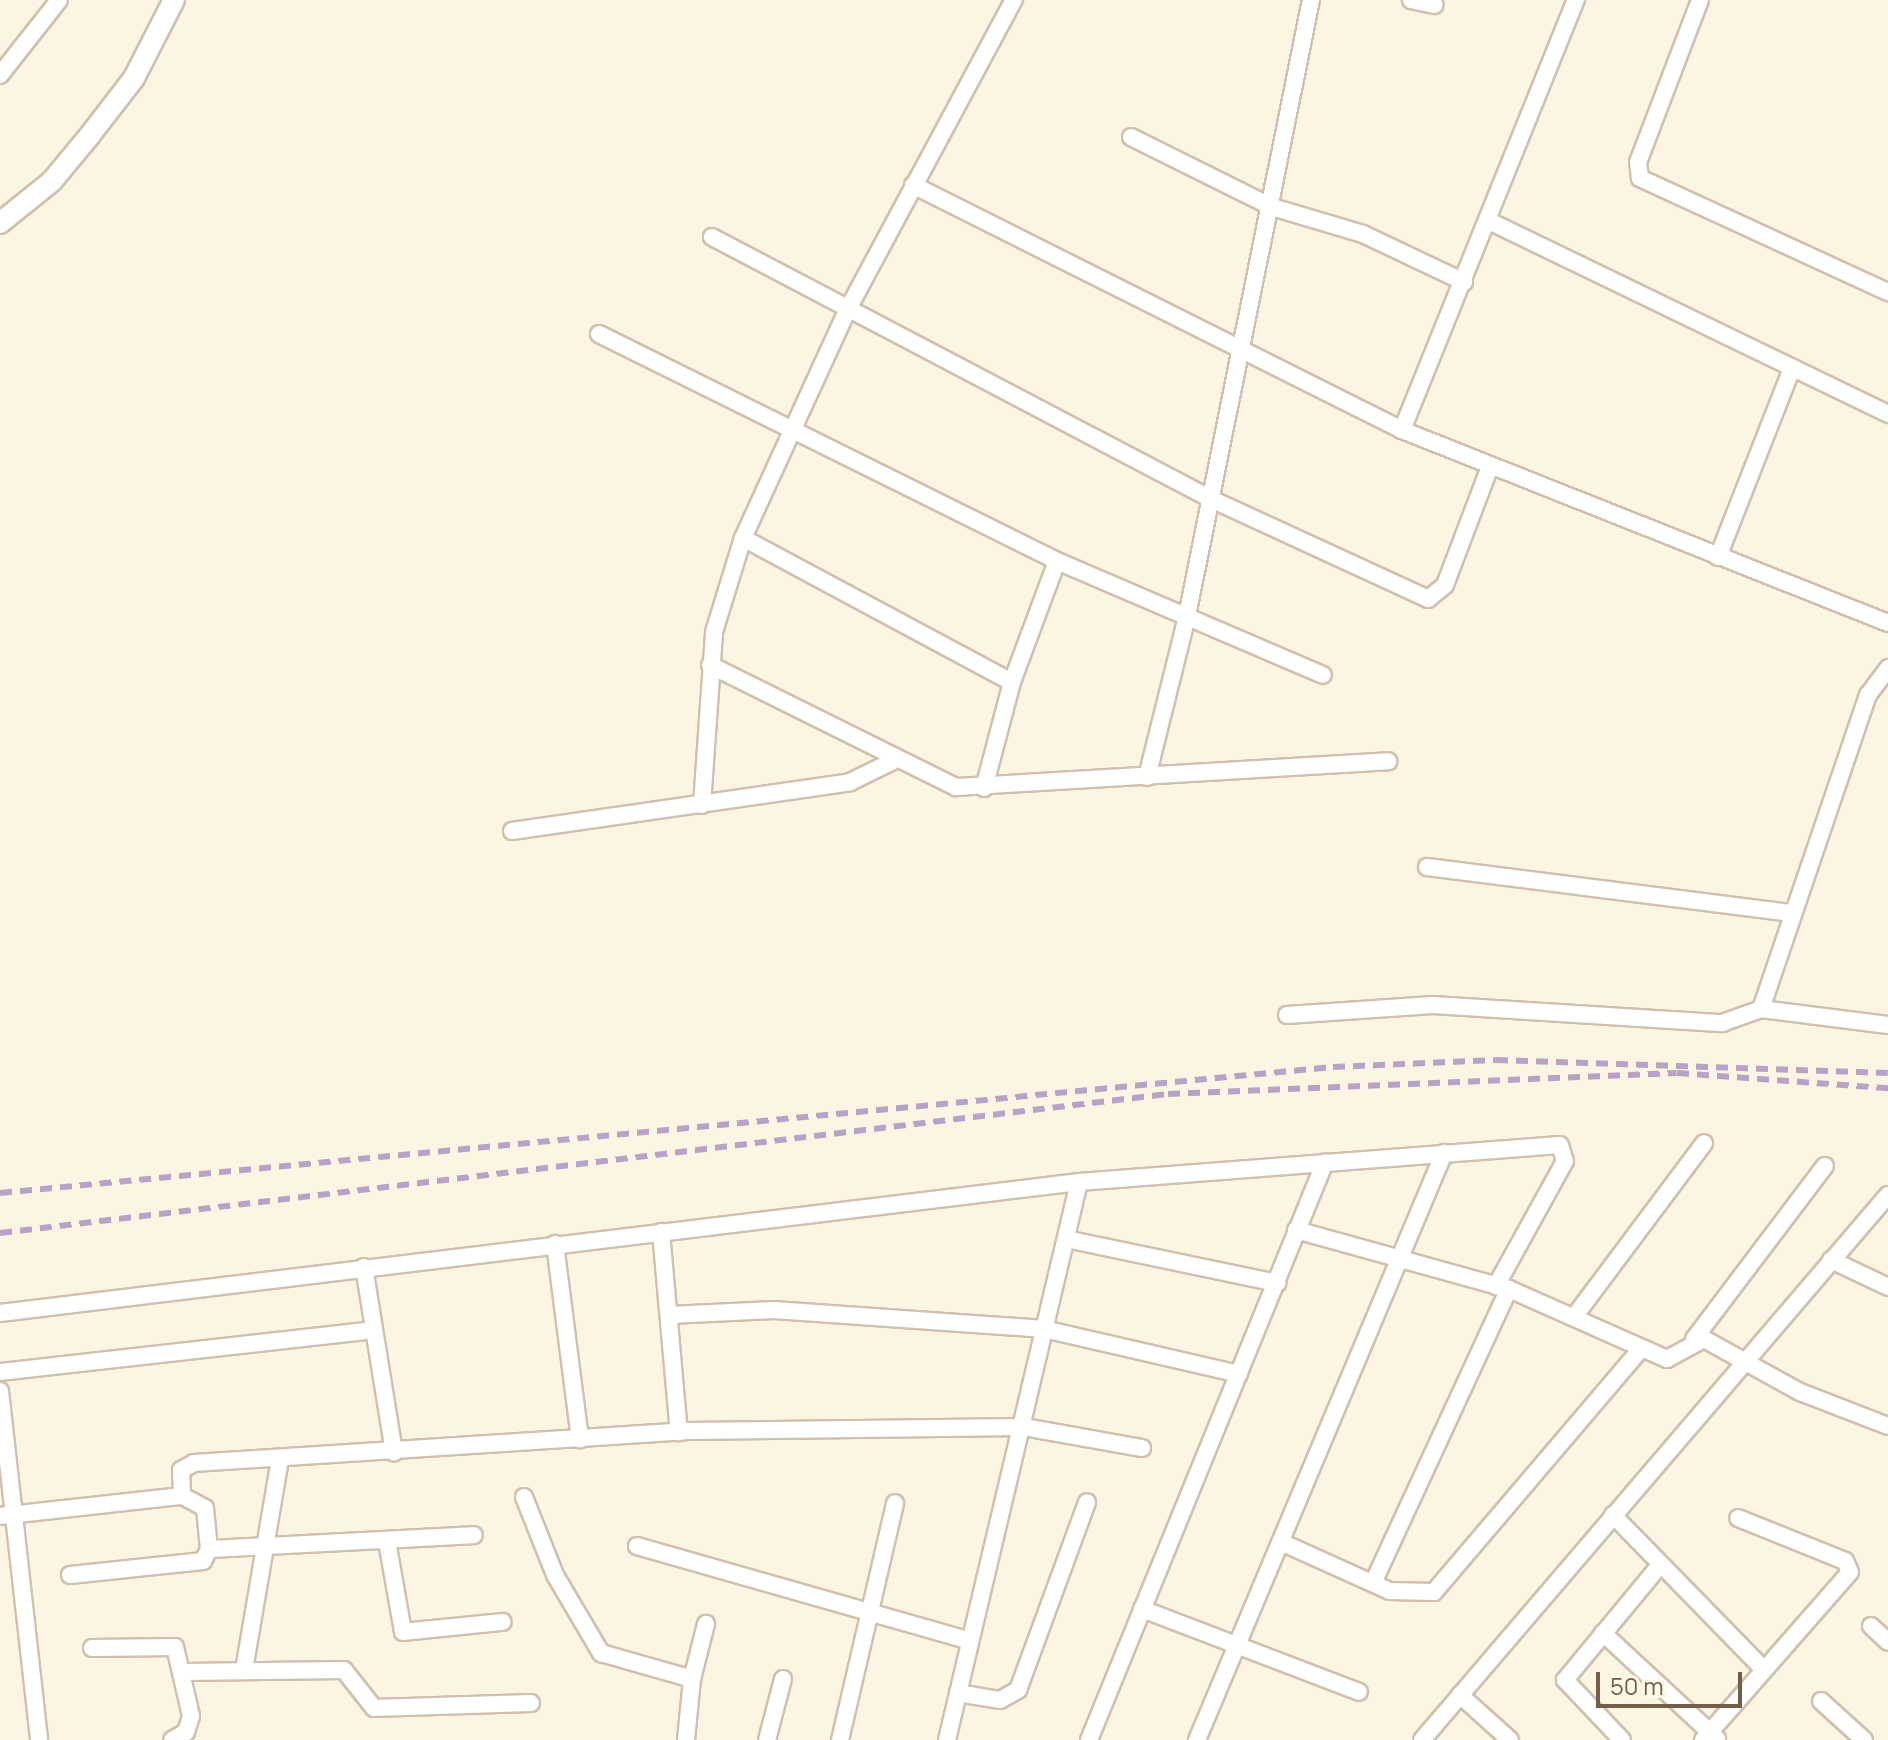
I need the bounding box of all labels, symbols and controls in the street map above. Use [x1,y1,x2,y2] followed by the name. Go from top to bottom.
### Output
[1600,1656,1746,1706] scale bar
[1610,1669,1664,1702] text: 50 m

